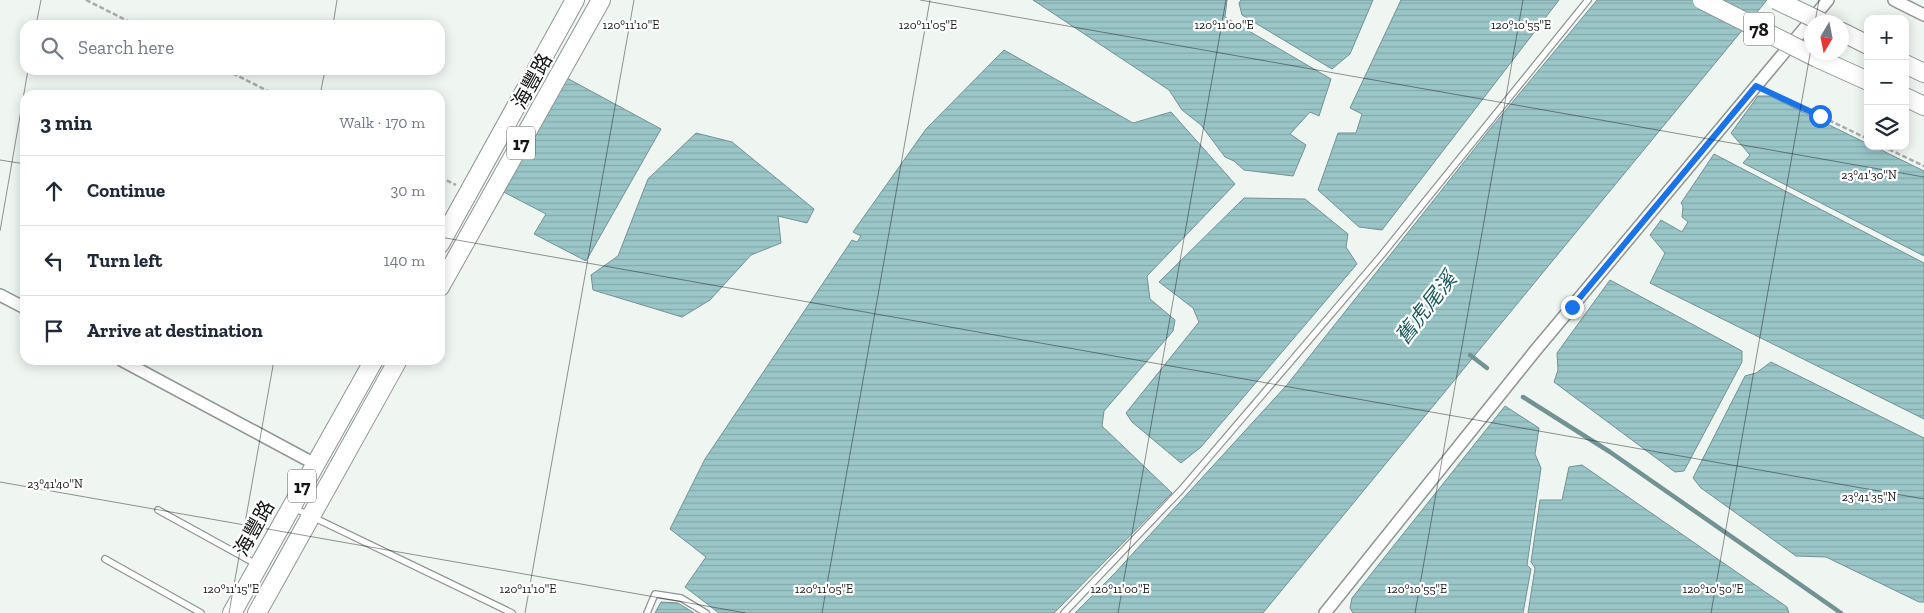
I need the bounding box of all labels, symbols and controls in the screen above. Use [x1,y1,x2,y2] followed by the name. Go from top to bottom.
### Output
[1744,12,1774,46] road number: 78
[1804,15,1849,60] north arrow
[1864,15,1909,150] map controls
[1864,15,1909,60] button: +
[603,18,659,32] text: 120°11'10"E
[899,18,957,32] text: 120°11'05"E
[1194,18,1254,32] text: 120°11'00"E
[1491,18,1551,32] text: 120°10'55"E
[20,20,445,75] search box
[38,34,66,62] icon: search
[78,36,174,59] text: Search here
[507,49,557,113] street label: 海豐路
[1864,60,1909,105] button: −
[1809,105,1832,128] route start
[1864,105,1909,150] button: layers
[40,110,92,135] text: 3 min
[340,113,425,132] text: Walk · 170 m
[507,126,535,160] road number: 17
[1841,168,1897,182] text: 23°41'30"N
[40,177,68,205] icon: ahead
[87,179,165,202] text: Continue
[391,181,425,200] text: 30 m
[40,247,68,275] icon: left
[87,249,162,272] text: Turn left
[384,251,425,270] text: 140 m
[1390,265,1463,348] water label: 舊虎尾溪
[1561,296,1584,319] route end
[40,317,68,345] icon: arrive
[87,319,263,342] text: Arrive at destination
[288,470,316,502] road number: 17
[27,477,83,491] text: 23°41'40"N
[1842,490,1897,504] text: 23°41'35"N
[229,496,279,560] street label: 海豐路
[203,582,259,596] text: 120°11'15"E
[500,582,556,596] text: 120°11'10"E
[795,582,853,596] text: 120°11'05"E
[1090,582,1150,596] text: 120°11'00"E
[1387,582,1447,596] text: 120°10'55"E
[1683,582,1743,596] text: 120°10'50"E

